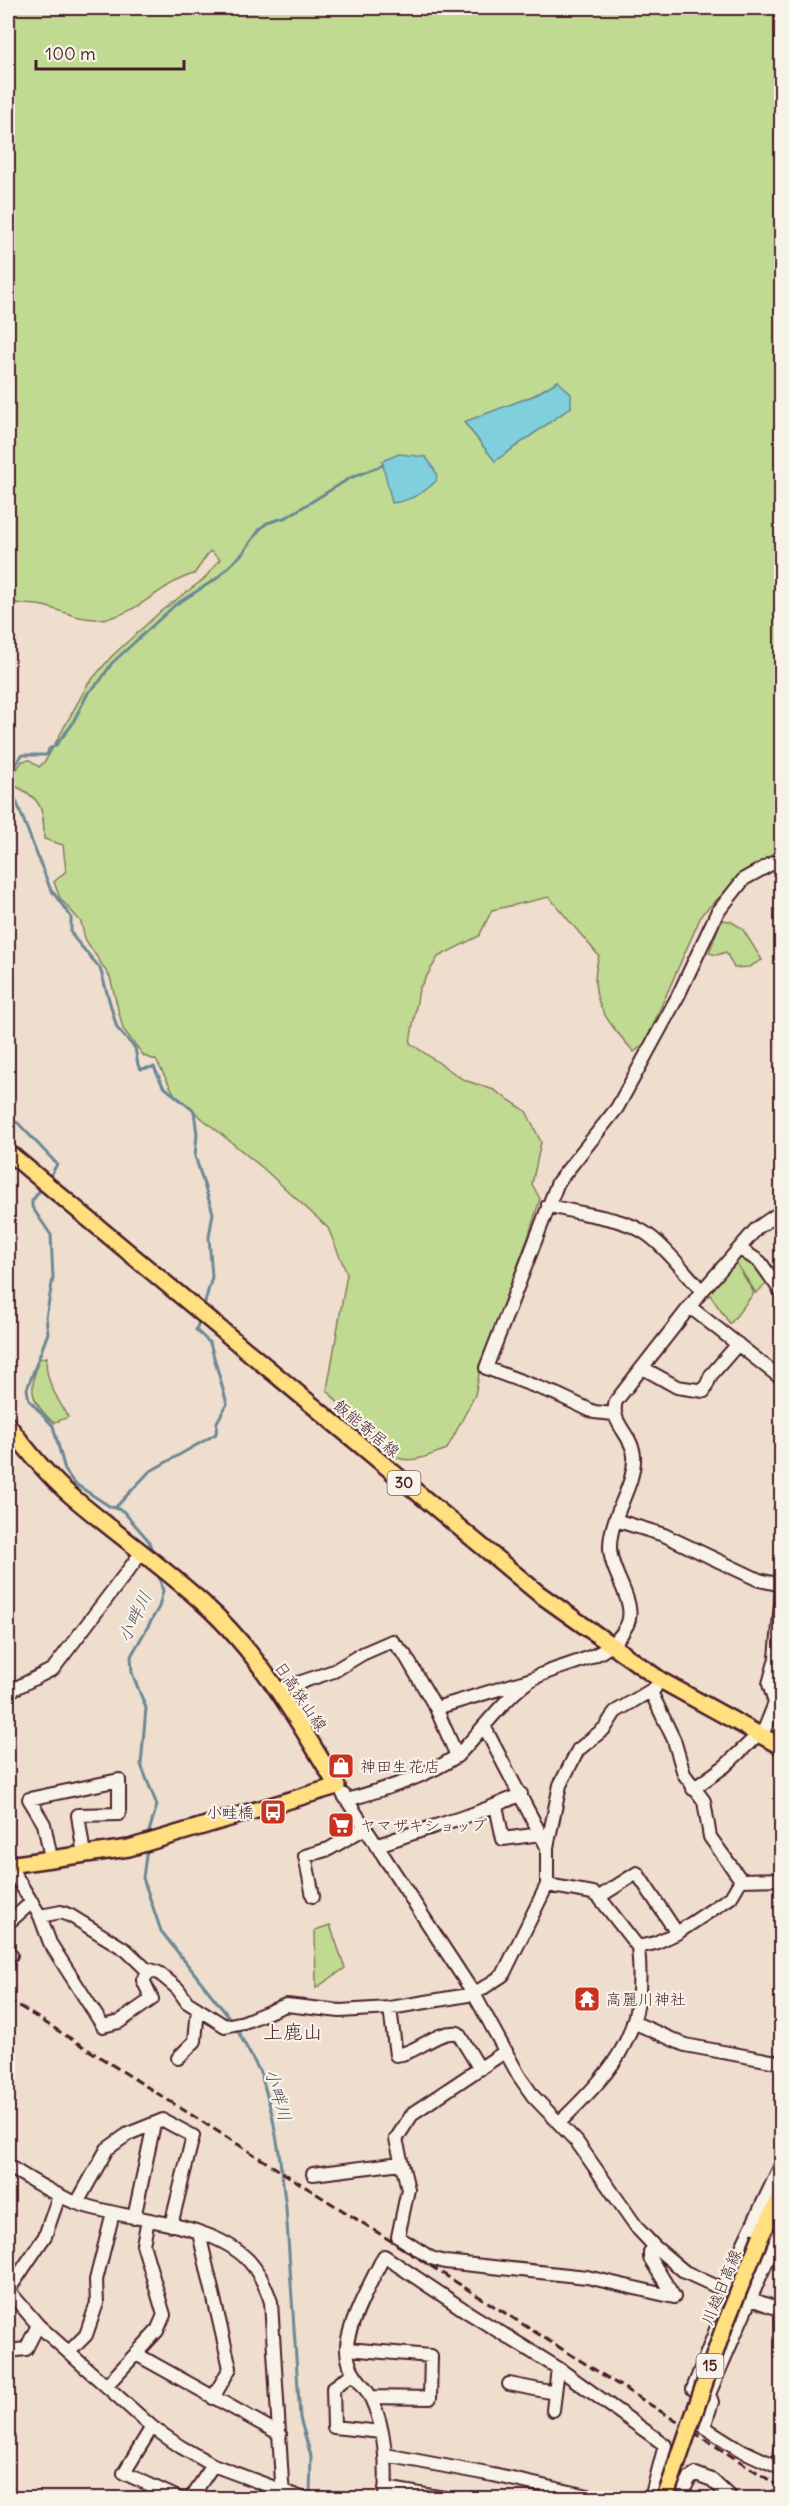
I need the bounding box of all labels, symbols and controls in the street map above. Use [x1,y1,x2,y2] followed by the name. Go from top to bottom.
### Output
[36,33,184,71] scale bar
[45,42,96,65] text: 100 m
[330,1395,404,1461] street label: 飯能寄居線
[388,1471,420,1495] road number: 30
[112,1587,157,1646] water label: 小畔川
[270,1657,332,1735] street label: 日高狭山線
[326,1751,356,1781] shop icon: 神田生花店
[360,1756,440,1776] place label: 神田生花店
[258,1797,288,1827] bus stop icon: 小畦橋
[206,1802,254,1822] place label: 小畦橋
[326,1810,356,1840] supermarket icon: ヤマザキショップ
[360,1815,487,1835] place label: ヤマザキショップ
[572,1984,602,2014] temple icon: 高麗川神社
[606,1989,686,2009] place label: 高麗川神社
[263,2019,323,2044] district label: 上鹿山
[260,2066,297,2124] water label: 小畔川
[697,2246,745,2328] street label: 川越日高線
[696,2354,724,2378] road number: 15

